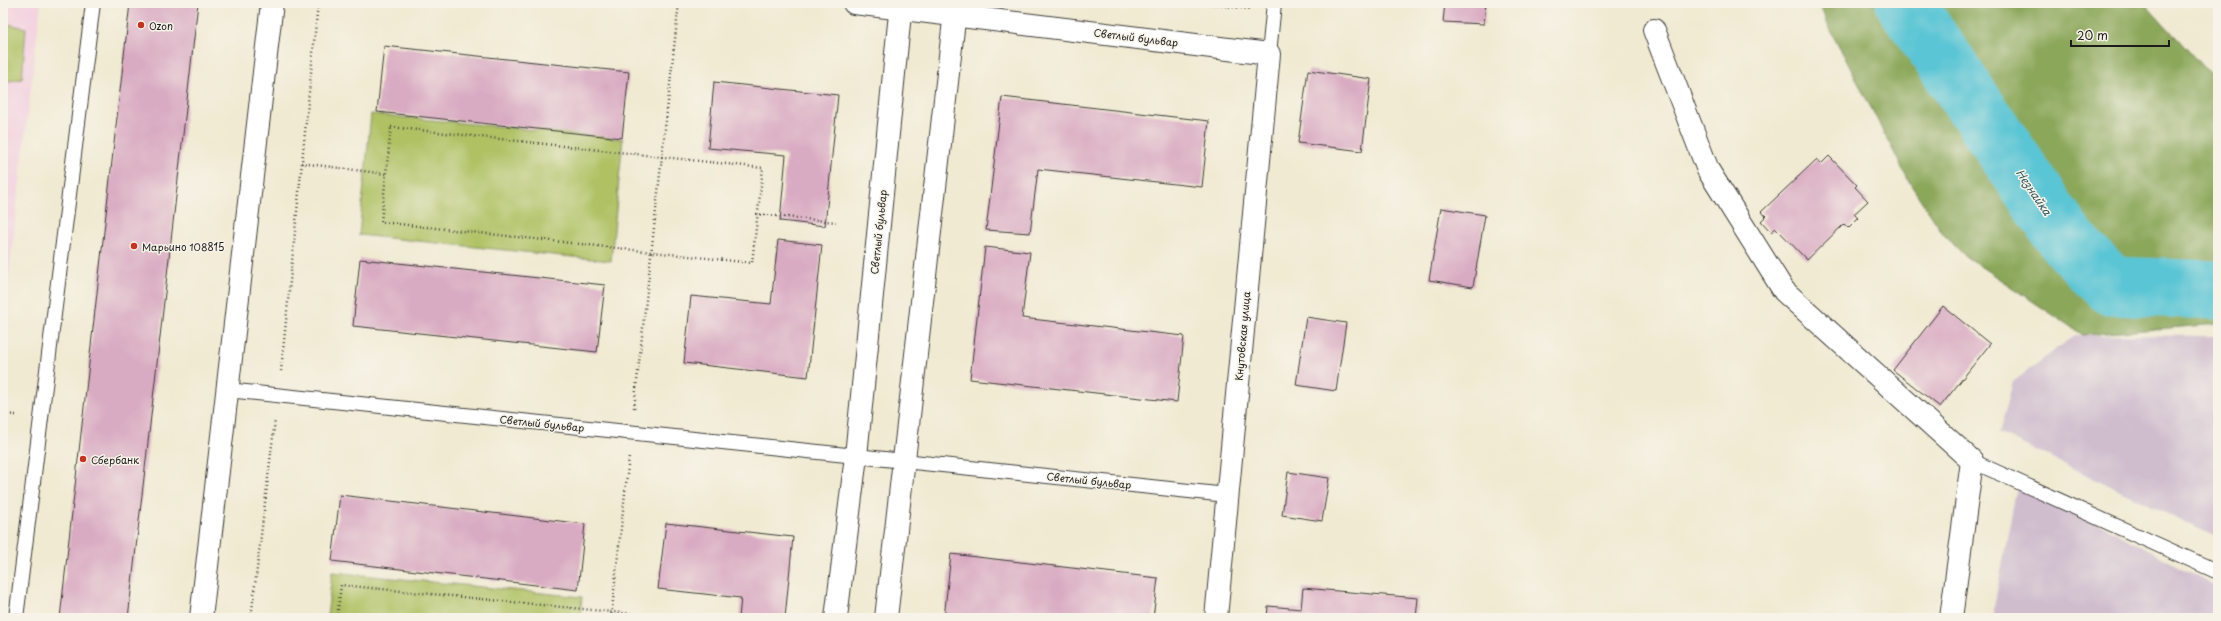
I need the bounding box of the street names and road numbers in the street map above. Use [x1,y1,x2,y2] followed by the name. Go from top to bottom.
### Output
[1093,24,1179,51] street label: Светлый бульвар
[866,189,891,275] street label: Светлый бульвар
[1231,290,1254,381] street label: Кнутовская улица
[499,411,585,436] street label: Светлый бульвар
[1046,468,1132,493] street label: Светлый бульвар

